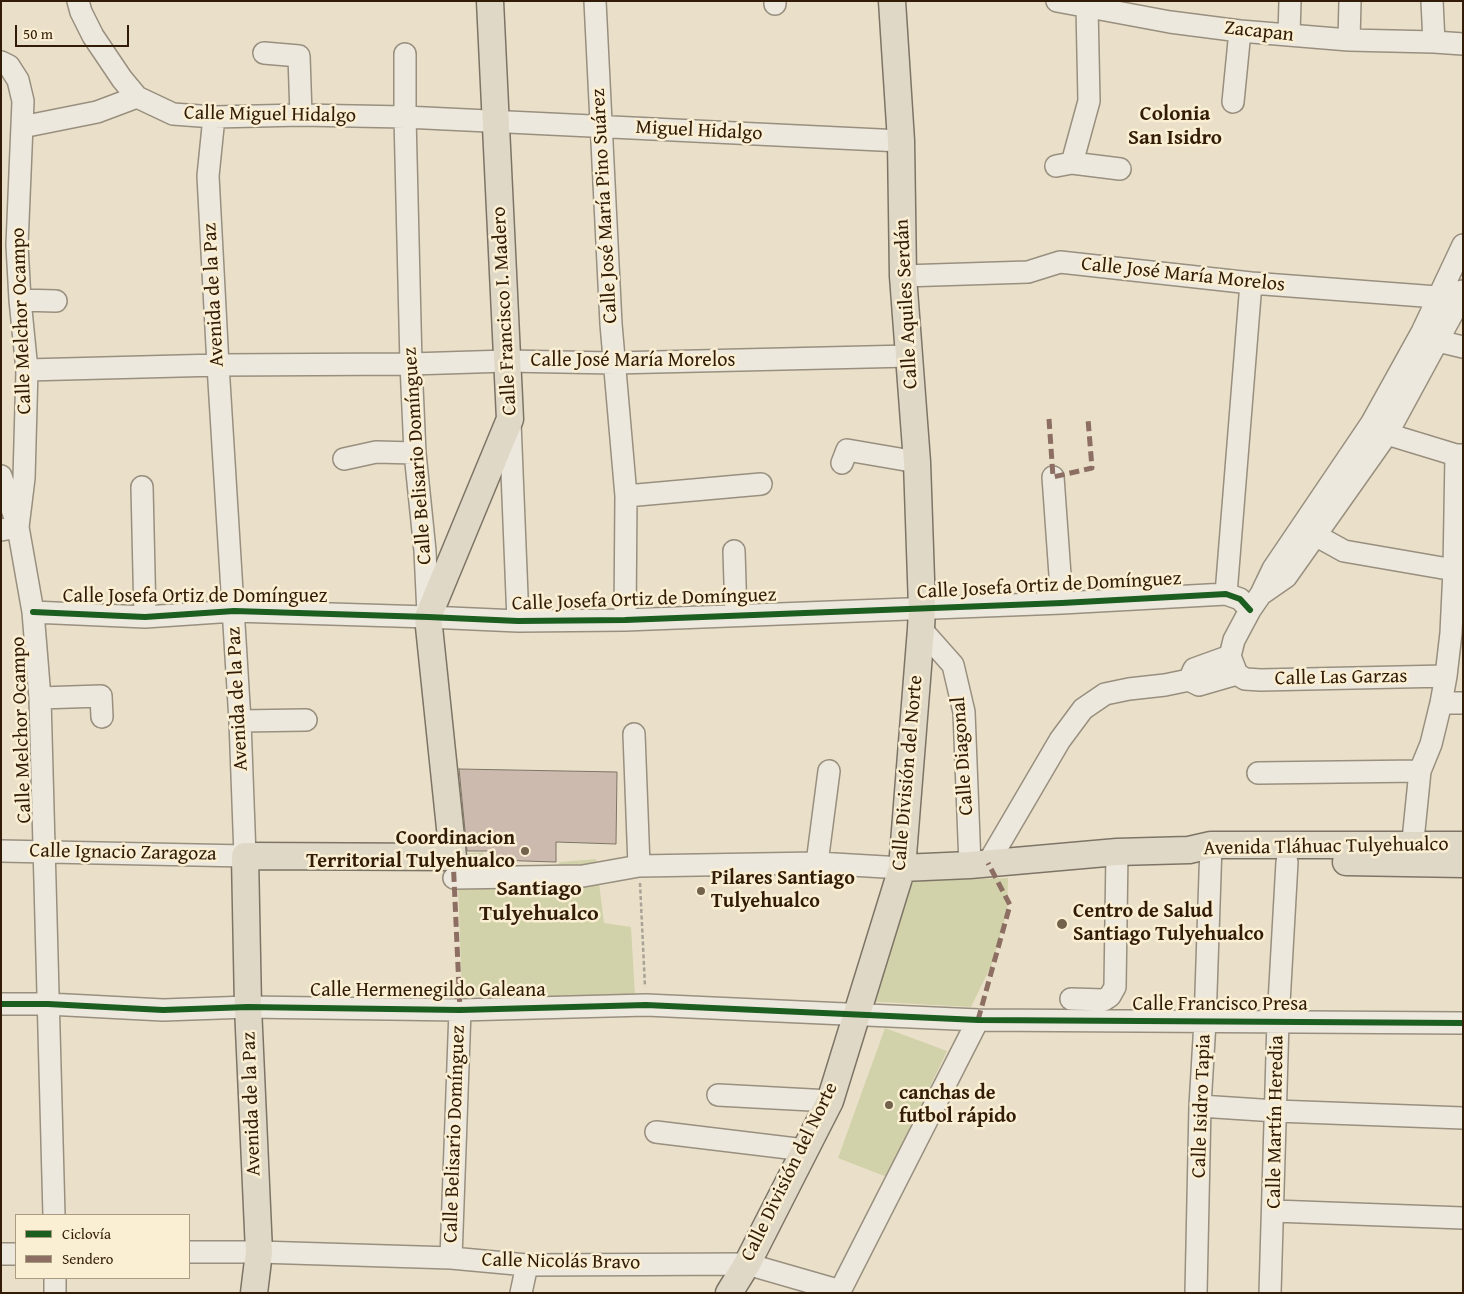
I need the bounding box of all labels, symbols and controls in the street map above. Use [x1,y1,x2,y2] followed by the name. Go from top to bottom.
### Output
[18,15,131,47] scale bar
[1223,16,1295,48] street label: Zacapan
[23,23,53,44] text: 50 m
[587,88,623,324] street label: Calle José María Pino Suárez
[184,101,356,129] street label: Calle Miguel Hidalgo
[1128,102,1222,152] district label: Colonia San Isidro
[635,116,763,146] street label: Miguel Hidalgo
[488,206,522,416] street label: Calle Francisco I. Madero
[891,218,923,390] street label: Calle Aquiles Serdán
[198,222,230,368] street label: Avenida de la Paz
[7,227,37,415] street label: Calle Melchor Ocampo
[1080,252,1286,298] street label: Calle José María Morelos
[398,347,438,565] street label: Calle Belisario Domínguez
[531,349,735,373] street label: Calle José María Morelos
[916,567,1182,605] street label: Calle Josefa Ortiz de Domínguez
[511,583,777,617] street label: Calle Josefa Ortiz de Domínguez
[63,585,327,609] street label: Calle Josefa Ortiz de Domínguez
[222,626,254,772] street label: Avenida de la Paz
[7,636,37,824] street label: Calle Melchor Ocampo
[1275,665,1407,691] street label: Calle Las Garzas
[887,674,929,872] street label: Calle División del Norte
[947,696,979,816] street label: Calle Diagonal
[306,827,515,874] place label: Coordinacion Territorial Tulyehualco
[1203,833,1449,861] street label: Avenida Tláhuac Tulyehualco
[29,839,217,867] street label: Calle Ignacio Zaragoza
[519,845,531,857] marker: Coordinacion Territorial Tulyehualco
[711,867,855,914] place label: Pilares Santiago Tulyehualco
[479,876,599,928] district label: Santiago Tulyehualco
[695,885,707,897] marker: Pilares Santiago Tulyehualco
[1073,900,1264,947] place label: Centro de Salud Santiago Tulyehualco
[1055,917,1069,931] marker: Centro de Salud Santiago Tulyehualco
[310,979,546,1003] street label: Calle Hermenegildo Galeana
[1132,993,1308,1017] street label: Calle Francisco Presa
[439,1025,471,1243] street label: Calle Belisario Domínguez
[237,1031,267,1177] street label: Avenida de la Paz
[1187,1034,1217,1178] street label: Calle Isidro Tapia
[1262,1035,1290,1209] street label: Calle Martín Heredia
[736,1079,844,1265] street label: Calle División del Norte
[899,1082,1016,1129] place label: canchas de futbol rápido
[883,1099,895,1111] marker: canchas de futbol rápido
[15,1214,190,1279] legend
[62,1223,111,1244] text: Ciclovía
[62,1248,113,1269] text: Sendero
[481,1249,641,1275] street label: Calle Nicolás Bravo

